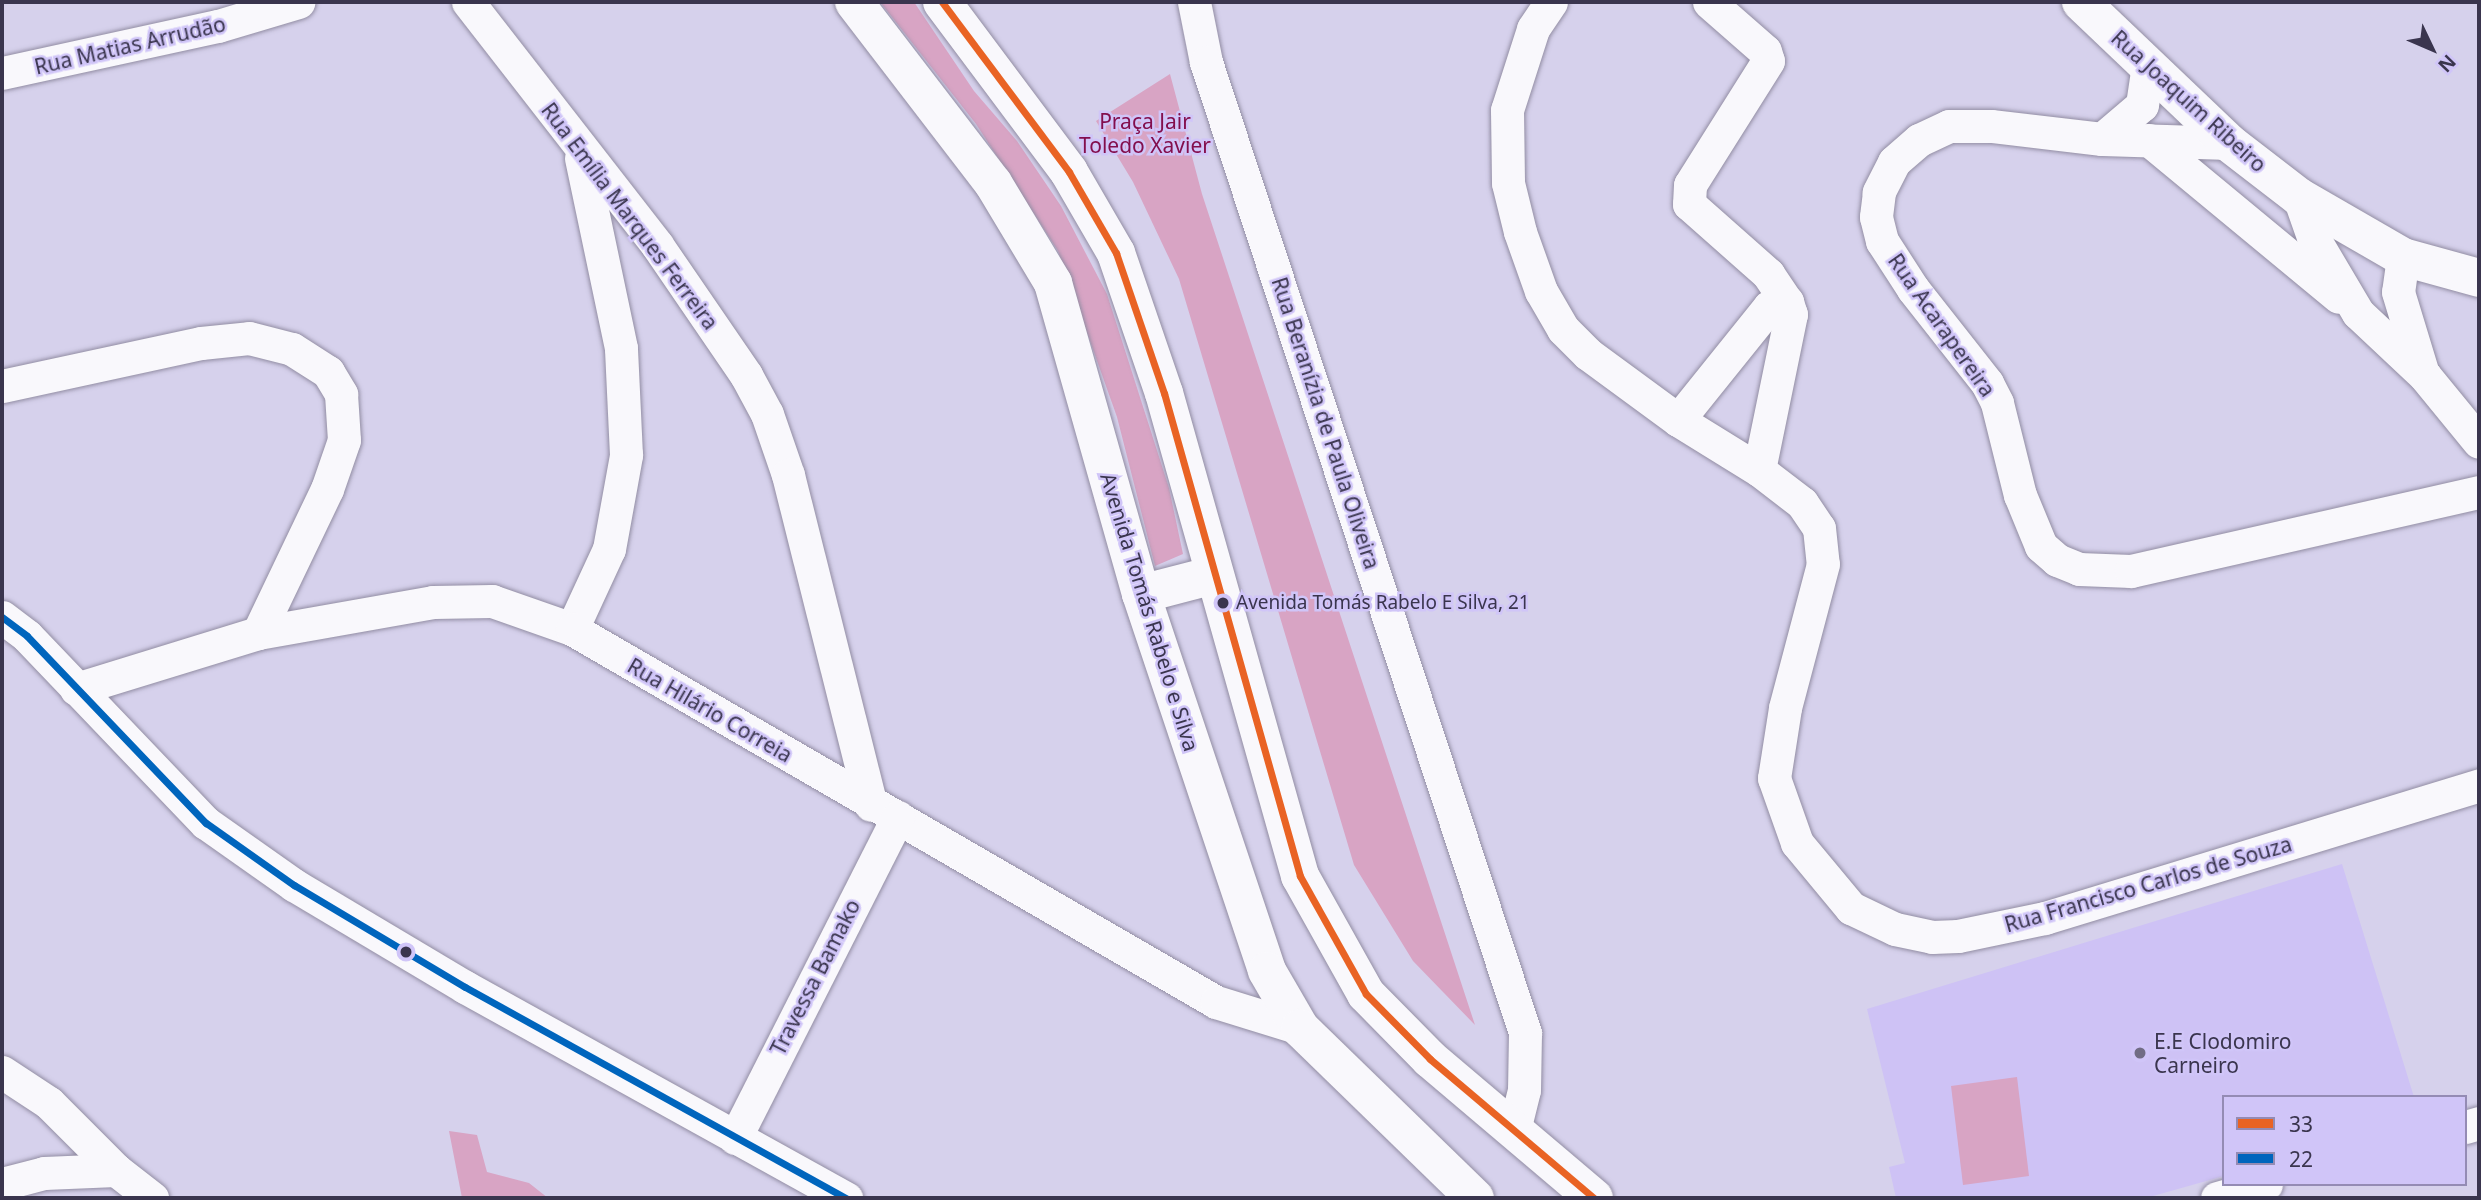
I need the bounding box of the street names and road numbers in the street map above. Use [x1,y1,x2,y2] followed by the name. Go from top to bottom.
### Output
[32,11,228,79] street label: Rua Matias Arrudão
[2106,25,2272,177] street label: Rua Joaquim Ribeiro
[536,98,724,334] street label: Rua Emília Marques Ferreira
[1883,249,2001,401] street label: Rua Acarapereira
[1267,274,1385,572] street label: Rua Beranízia de Paula Oliveira
[1096,470,1204,754] street label: Avenida Tomás Rabelo e Silva
[623,653,797,767] street label: Rua Hilário Correia
[2002,831,2294,937] street label: Rua Francisco Carlos de Souza
[765,895,865,1059] street label: Travessa Bamako

